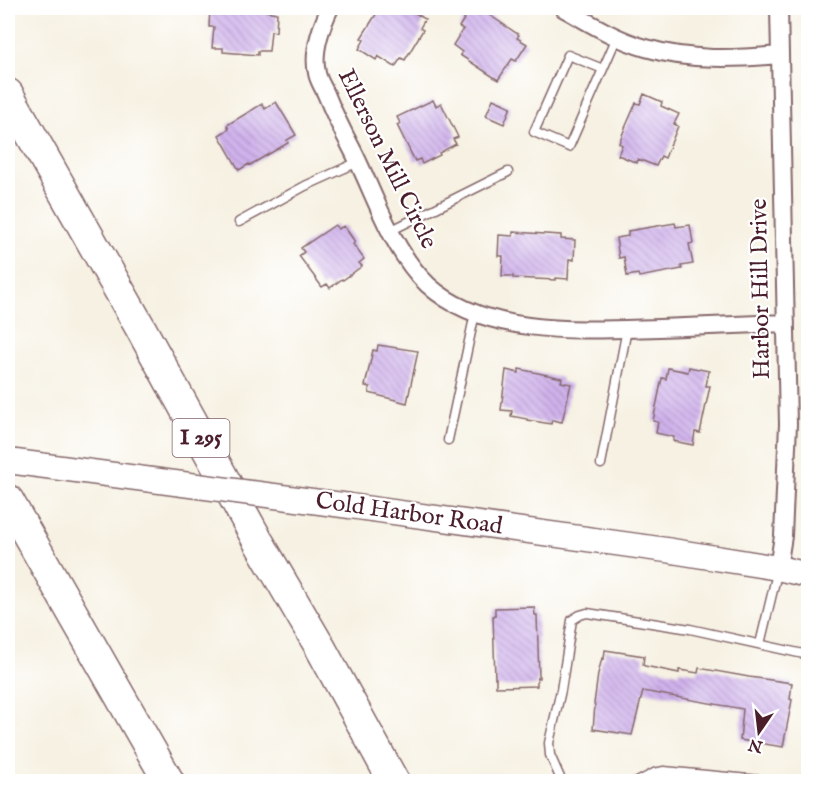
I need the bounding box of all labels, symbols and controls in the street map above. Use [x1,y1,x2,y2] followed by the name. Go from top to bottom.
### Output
[330,64,444,254] street label: Ellerson Mill Circle
[744,198,778,380] street label: Harbor Hill Drive
[172,419,230,457] road number: I 295
[314,486,505,542] street label: Cold Harbor Road
[729,702,789,762] north arrow
[747,733,766,756] text: N

